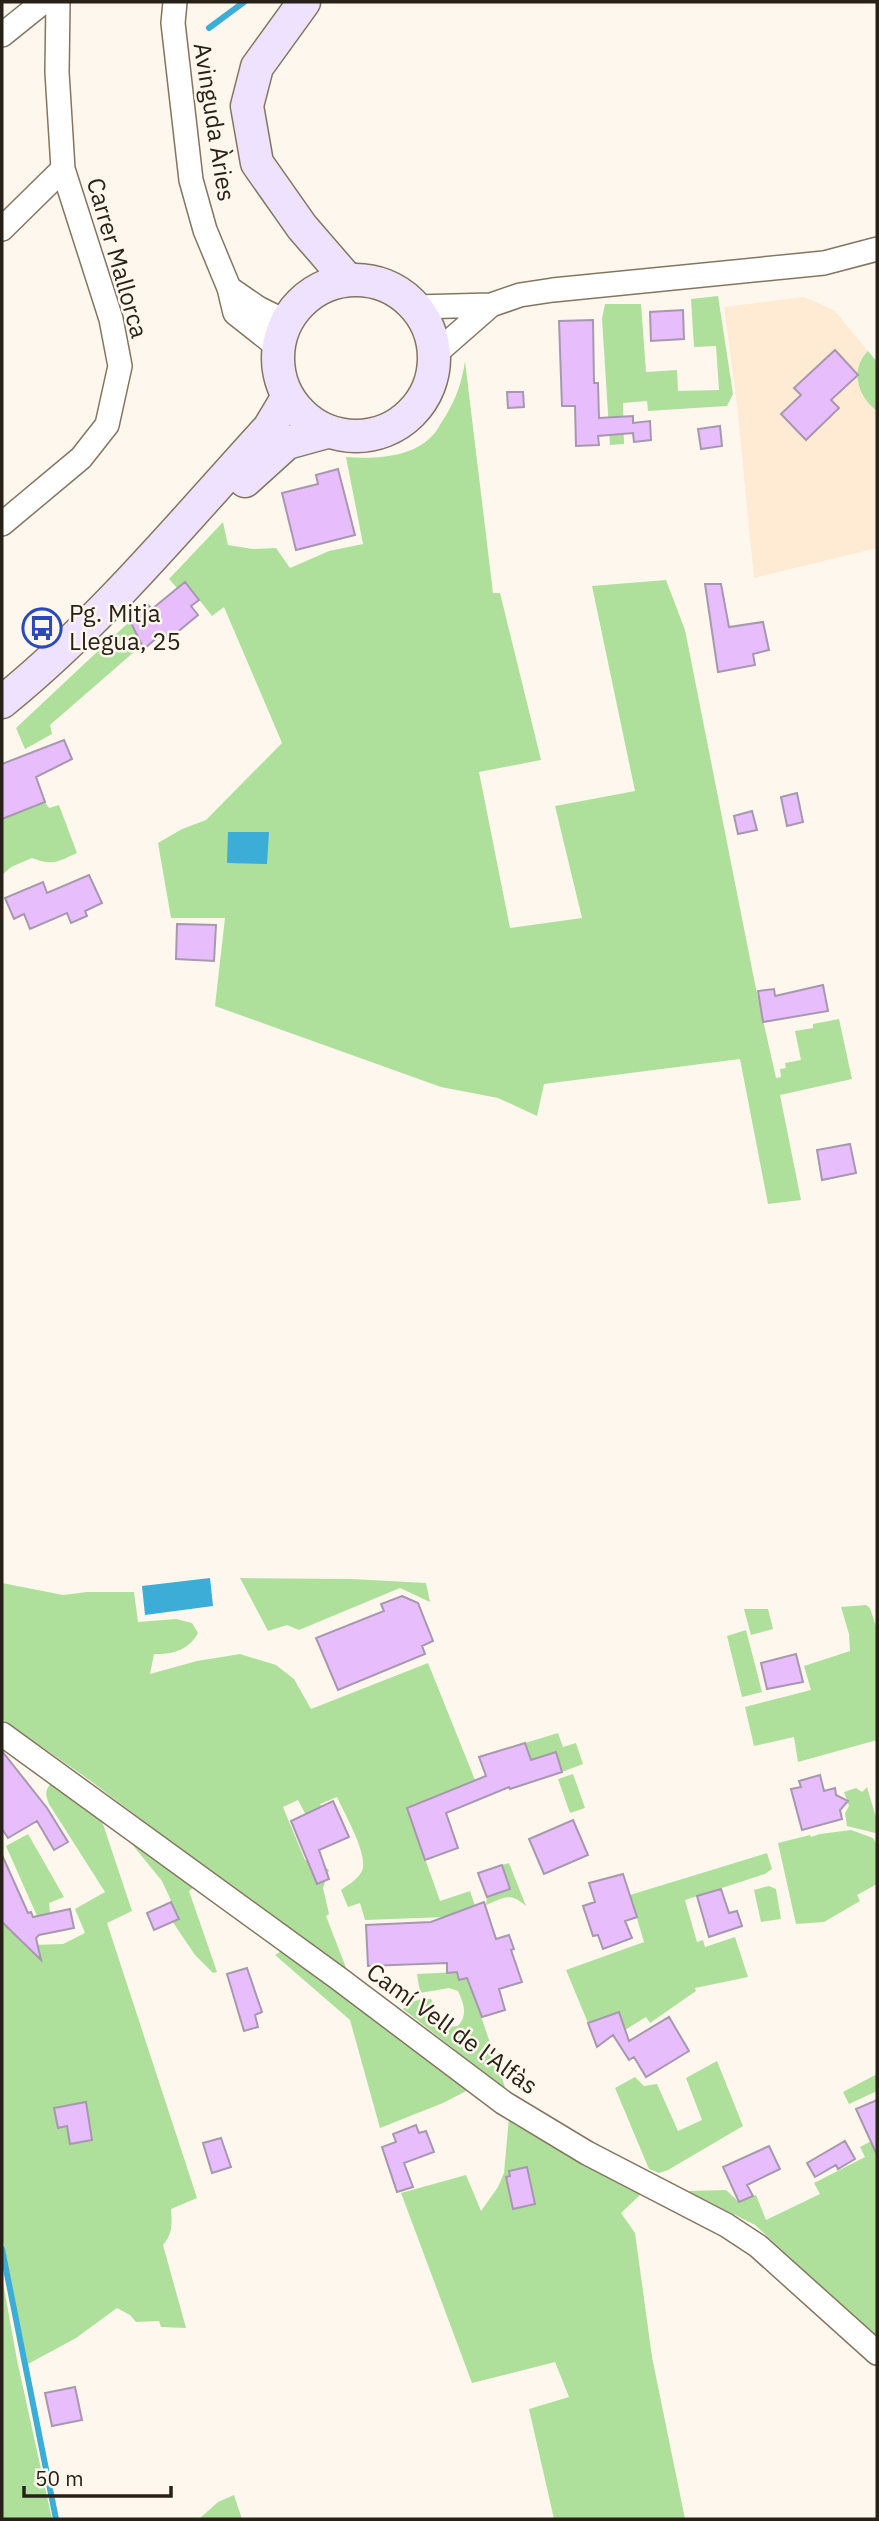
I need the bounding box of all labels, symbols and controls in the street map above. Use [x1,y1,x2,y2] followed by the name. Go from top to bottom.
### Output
[187,40,243,203] street label: Avinguda Àries
[80,174,156,342] street label: Carrer Mallorca
[69,597,181,657] place label: Pg. Mitja Llegua, 25
[21,607,63,649] bus stop icon: Pg. Mitja Llegua, 25
[361,1955,545,2101] street label: Camí Vell de l'Alfàs
[24,2454,172,2498] scale bar
[35,2464,84,2492] text: 50 m

